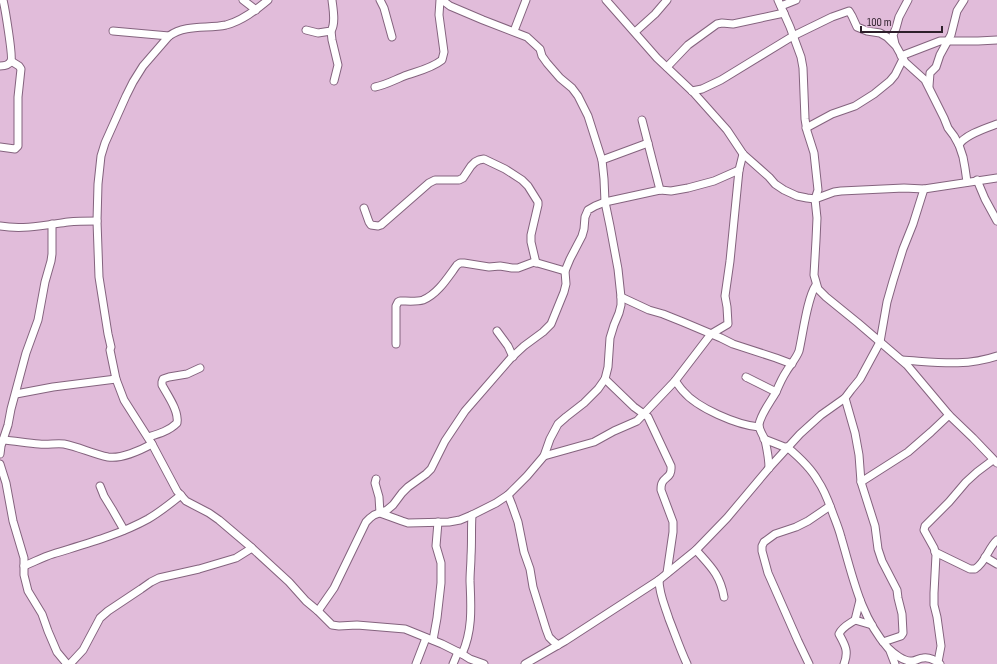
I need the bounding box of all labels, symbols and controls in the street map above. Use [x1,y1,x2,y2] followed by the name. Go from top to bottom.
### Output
[861,8,942,34] scale bar
[867,15,892,30] text: 100 m

